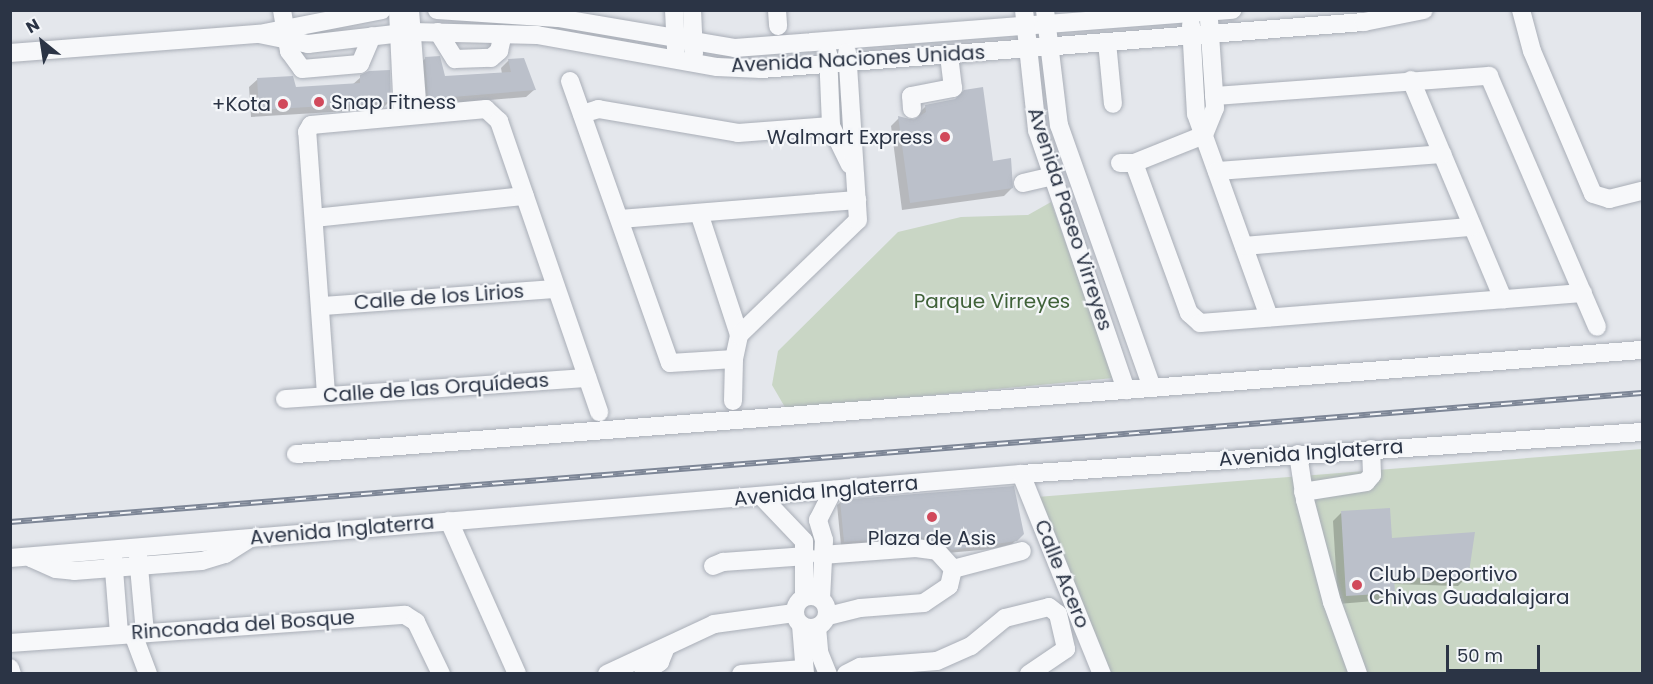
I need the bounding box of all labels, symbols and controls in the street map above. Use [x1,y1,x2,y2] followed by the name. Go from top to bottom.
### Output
[12,12,72,72] north arrow
[22,13,44,39] text: N
[730,40,986,78] street label: Avenida Naciones Unidas
[331,90,456,114] place label: Snap Fitness
[212,92,271,116] place label: +Kota
[312,95,326,109] marker: Snap Fitness
[276,97,290,111] marker: +Kota
[1023,104,1117,334] street label: Avenida Paseo Virreyes
[767,125,933,149] place label: Walmart Express
[938,130,952,144] marker: Walmart Express
[353,279,525,315] street label: Calle de los Lirios
[914,289,1070,313] park label: Parque Virreyes
[322,368,550,408] street label: Calle de las Orquídeas
[1218,435,1404,471] street label: Avenida Inglaterra
[733,471,919,511] street label: Avenida Inglaterra
[249,510,435,550] street label: Avenida Inglaterra
[925,510,939,524] marker: Plaza de Asis
[1029,516,1095,632] street label: Calle Acero
[868,526,996,550] place label: Plaza de Asis
[1369,562,1569,609] place label: Club Deportivo Chivas Guadalajara
[1350,578,1364,592] marker: Club Deportivo Chivas Guadalajara
[130,605,356,645] street label: Rinconada del Bosque
[1449,633,1544,671] scale bar
[1457,643,1503,668] text: 50 m

